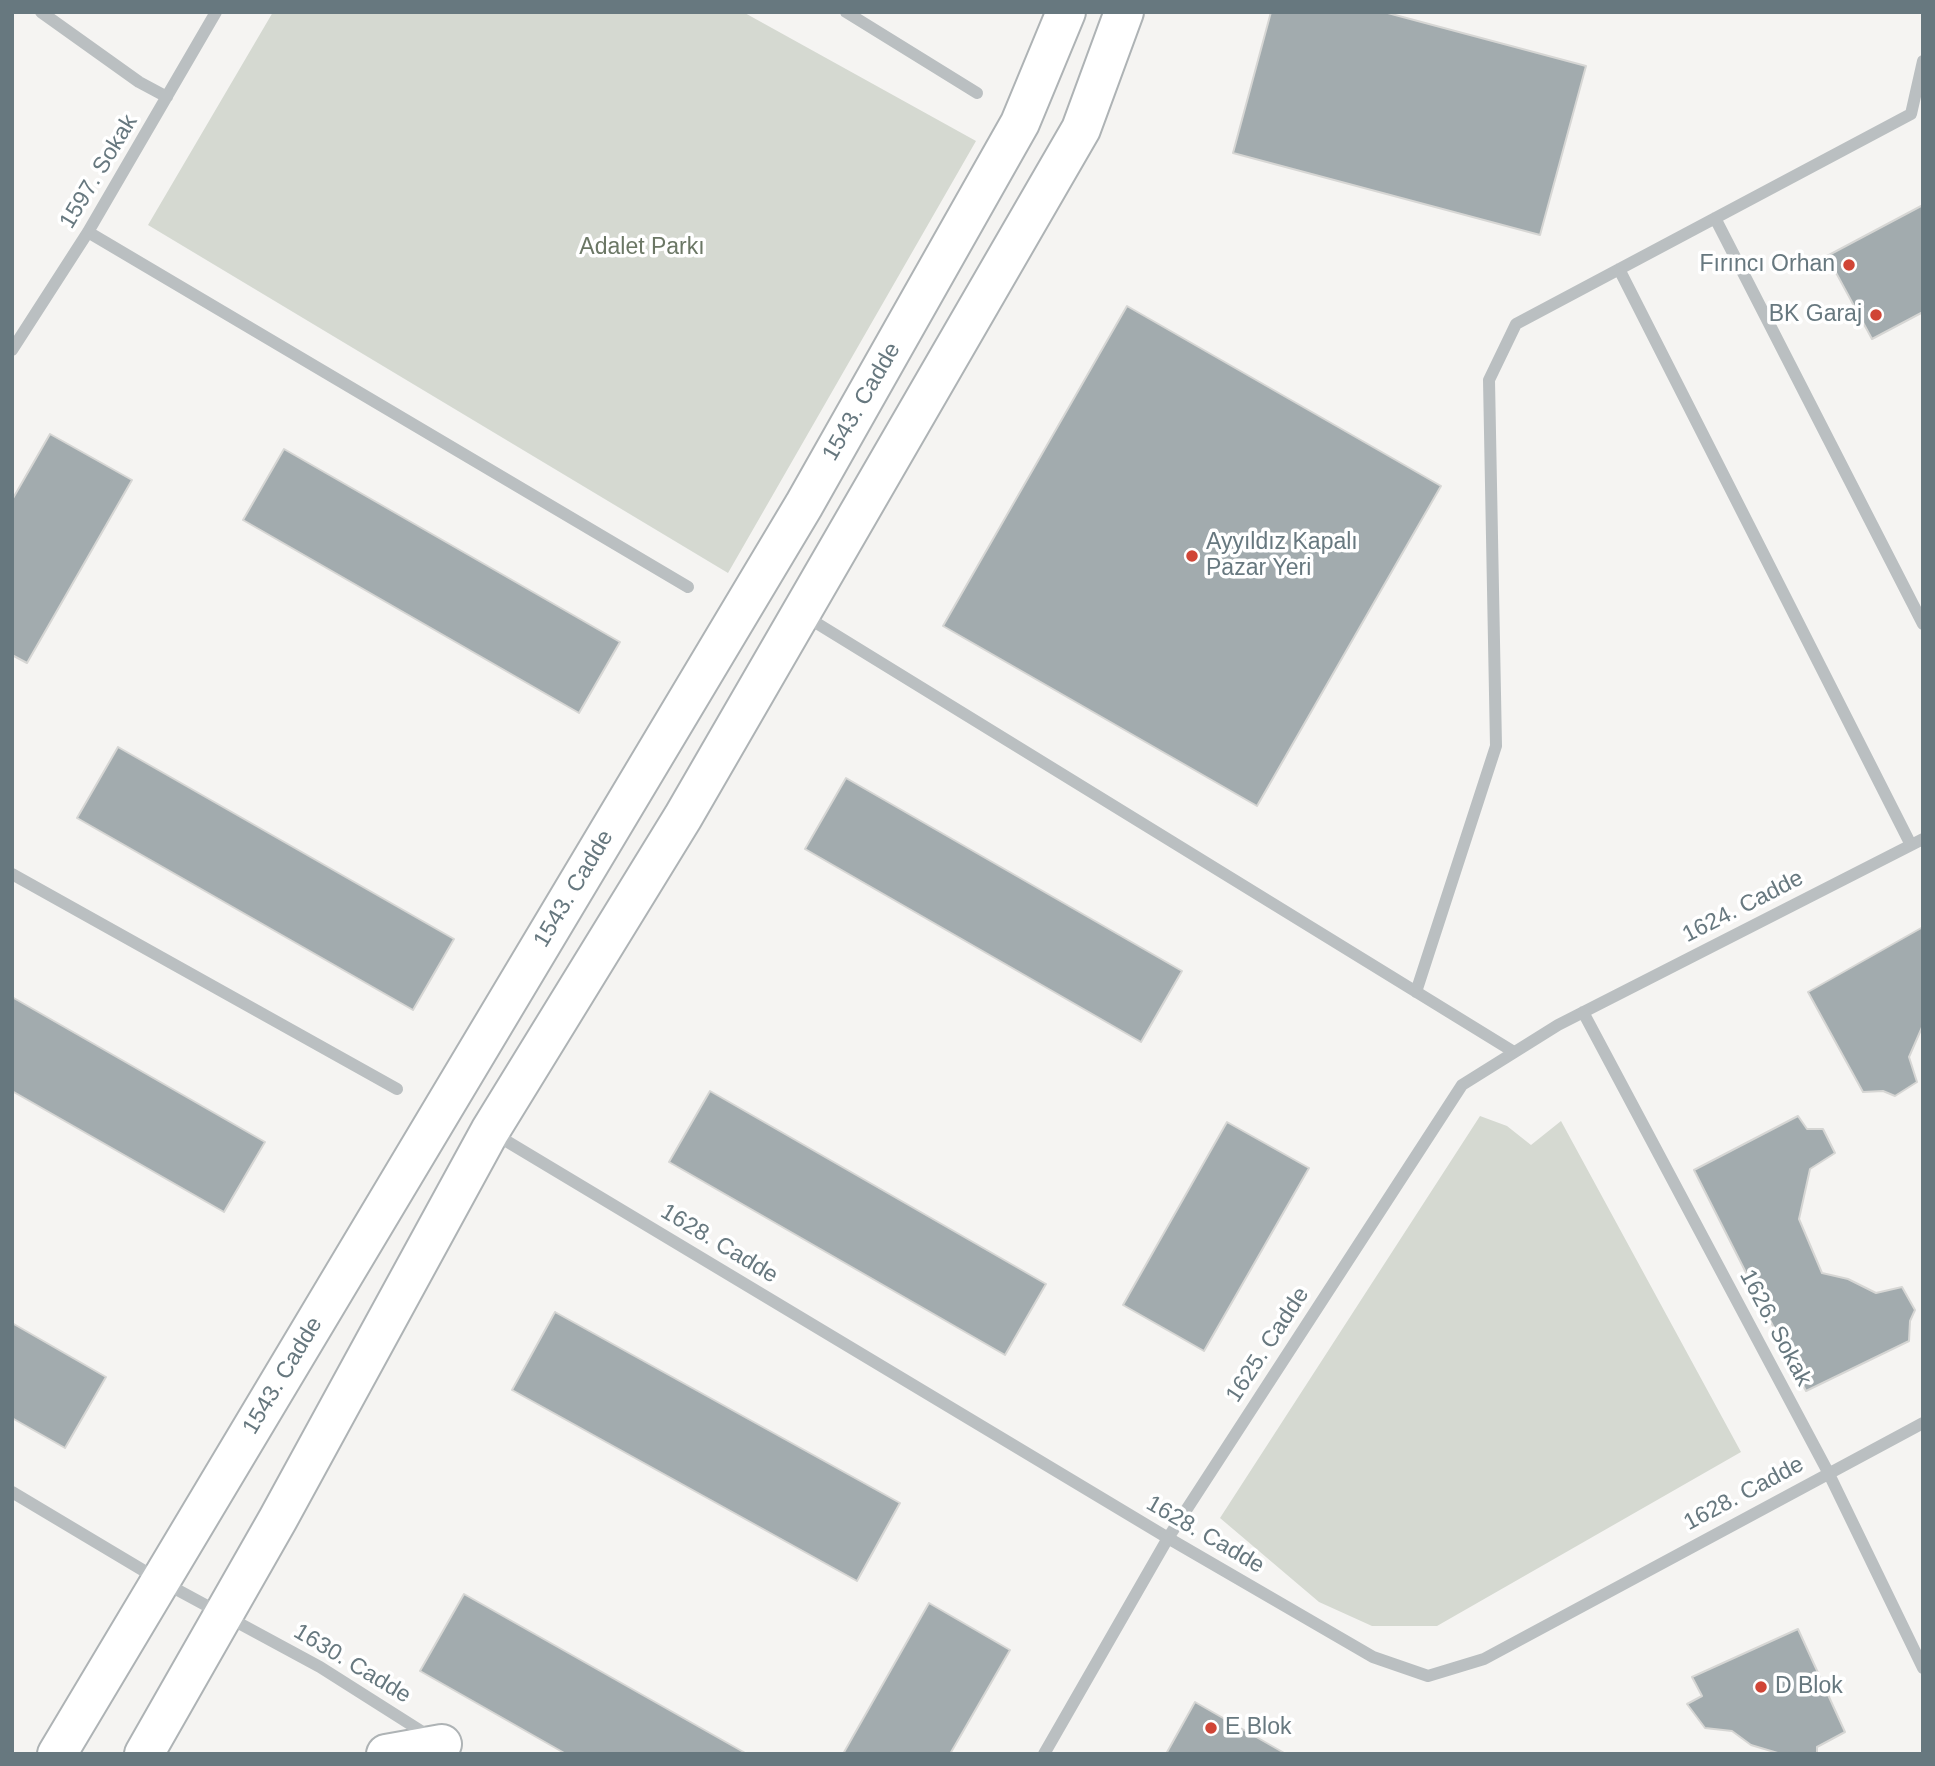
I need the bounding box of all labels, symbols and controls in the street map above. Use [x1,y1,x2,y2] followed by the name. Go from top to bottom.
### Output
[54,110,144,234] street label: 1597. Sokak
[579,234,705,262] park label: Adalet Parkı
[1700,251,1835,279] place label: Fırıncı Orhan
[1841,257,1857,273] marker: Fırıncı Orhan
[1769,301,1862,329] place label: BK Garaj
[1868,307,1884,323] marker: BK Garaj
[817,338,907,466] street label: 1543. Cadde
[1206,529,1358,583] place label: Ayyıldız Kapalı Pazar Yeri
[1184,548,1200,564] marker: Ayyıldız Kapalı Pazar Yeri
[528,825,620,953] street label: 1543. Cadde
[1678,865,1808,949] street label: 1624. Cadde
[655,1198,783,1290] street label: 1628. Cadde
[1733,1265,1817,1391] street label: 1626. Sokak
[1221,1282,1315,1408] street label: 1625. Cadde
[237,1312,329,1440] street label: 1543. Cadde
[1679,1451,1809,1537] street label: 1628. Cadde
[1141,1490,1269,1580] street label: 1628. Cadde
[288,1618,416,1710] street label: 1630. Cadde
[1775,1673,1843,1701] place label: D Blok
[1753,1679,1769,1695] marker: D Blok
[1225,1714,1291,1742] place label: E Blok
[1203,1720,1219,1736] marker: E Blok

